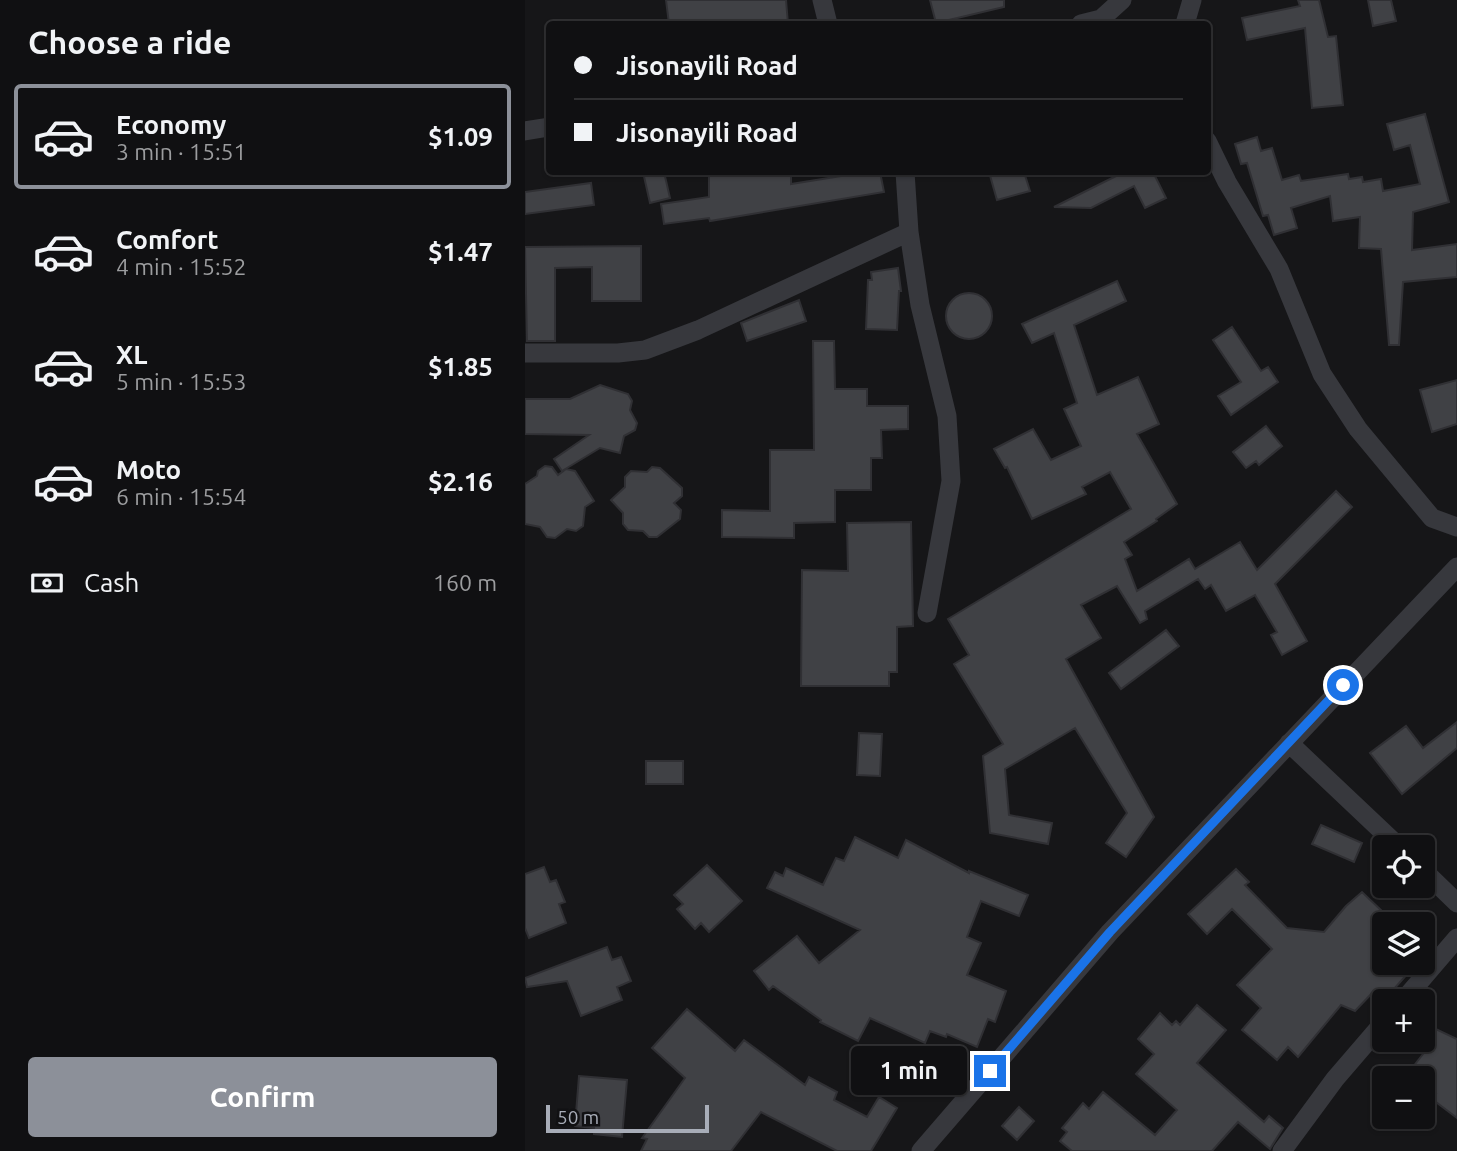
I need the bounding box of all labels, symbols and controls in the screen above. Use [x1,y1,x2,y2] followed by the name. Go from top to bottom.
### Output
[28,24,231,60] text: Choose a ride
[616,51,798,80] text: Jisonayili Road
[32,105,95,168] icon: car
[116,110,226,139] text: Economy
[616,118,798,147] text: Jisonayili Road
[428,122,493,151] text: $1.09
[116,139,247,164] text: 3 min · 15:51
[32,220,95,283] icon: car
[116,225,219,254] text: Comfort
[428,237,493,266] text: $1.47
[116,254,247,279] text: 4 min · 15:52
[32,335,95,398] icon: car
[116,340,147,369] text: XL
[428,352,493,381] text: $1.85
[116,369,247,394] text: 5 min · 15:53
[32,450,95,513] icon: car
[116,455,181,484] text: Moto
[428,467,493,496] text: $2.16
[116,484,247,509] text: 6 min · 15:54
[28,564,66,602] icon: cash
[84,568,139,597] text: Cash
[433,570,497,595] text: 160 m
[1327,669,1359,701] route start
[1372,835,1435,1129] map controls
[1372,835,1435,898] button: locate
[1372,912,1435,975] button: layers
[1372,989,1435,1052] button: +
[850,1046,965,1096] callout: 1 min
[974,1055,1006,1087] route end
[28,1057,497,1137] button: Confirm
[880,1058,938,1083] text: 1 min
[1372,1066,1435,1129] button: −
[546,1102,709,1134] scale bar
[557,1106,599,1128] text: 50 m

